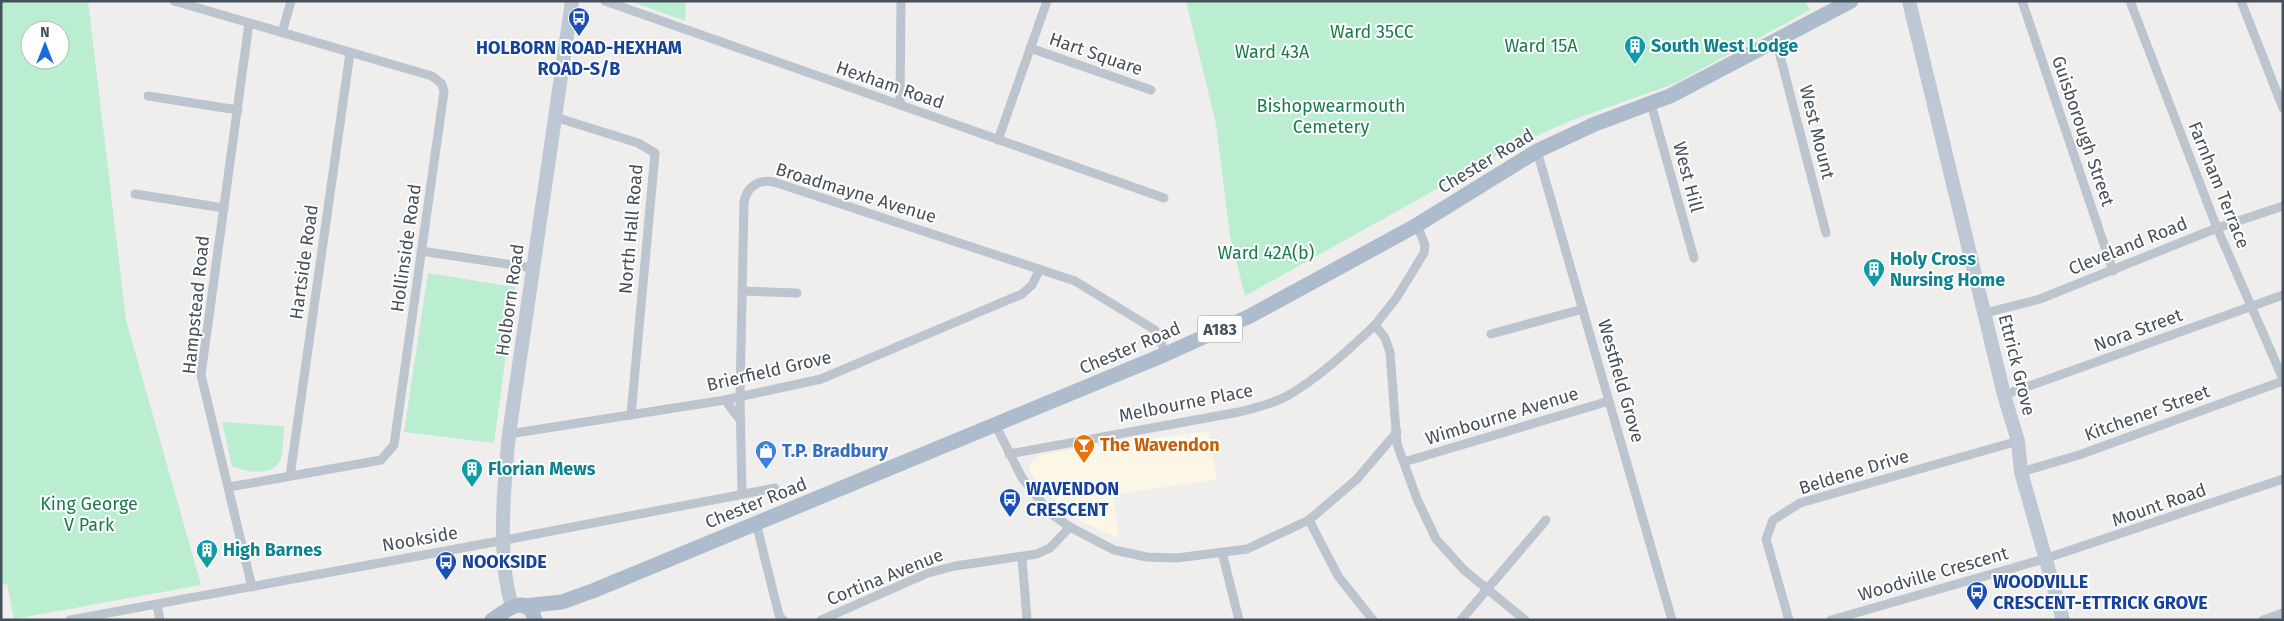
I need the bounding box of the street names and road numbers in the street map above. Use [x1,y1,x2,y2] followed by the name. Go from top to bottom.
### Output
[1046,28,1146,80] street label: Hart Square
[2047,53,2119,209] street label: Guisborough Street
[833,56,947,114] street label: Hexham Road
[1795,83,1839,182] street label: West Mount
[2184,118,2254,252] street label: Farnham Terrace
[1434,124,1538,198] street label: Chester Road
[1668,139,1708,215] street label: West Hill
[773,158,939,228] street label: Broadmayne Avenue
[614,163,648,295] street label: North Hall Road
[386,182,426,314] street label: Hollinside Road
[285,203,323,321] street label: Hartside Road
[2065,212,2191,280] street label: Cleveland Road
[178,235,214,375] street label: Hampstead Road
[491,243,529,357] street label: Holborn Road
[2091,304,2186,356] street label: Nora Street
[1994,312,2040,418] street label: Ettrick Grove
[1198,316,1242,342] road number: A183
[1076,317,1184,379] street label: Chester Road
[1593,317,1649,445] street label: Westfield Grove
[704,346,834,396] street label: Brierfield Grove
[1117,379,1255,427] street label: Melbourne Place
[2081,380,2213,446] street label: Kitchener Street
[1423,382,1581,450] street label: Wimbourne Avenue
[1796,445,1912,499] street label: Beldene Drive
[702,473,810,533] street label: Chester Road
[2109,479,2209,531] street label: Mount Road
[380,522,460,556] street label: Nookside
[1855,542,2011,606] street label: Woodville Crescent
[824,544,946,610] street label: Cortina Avenue

